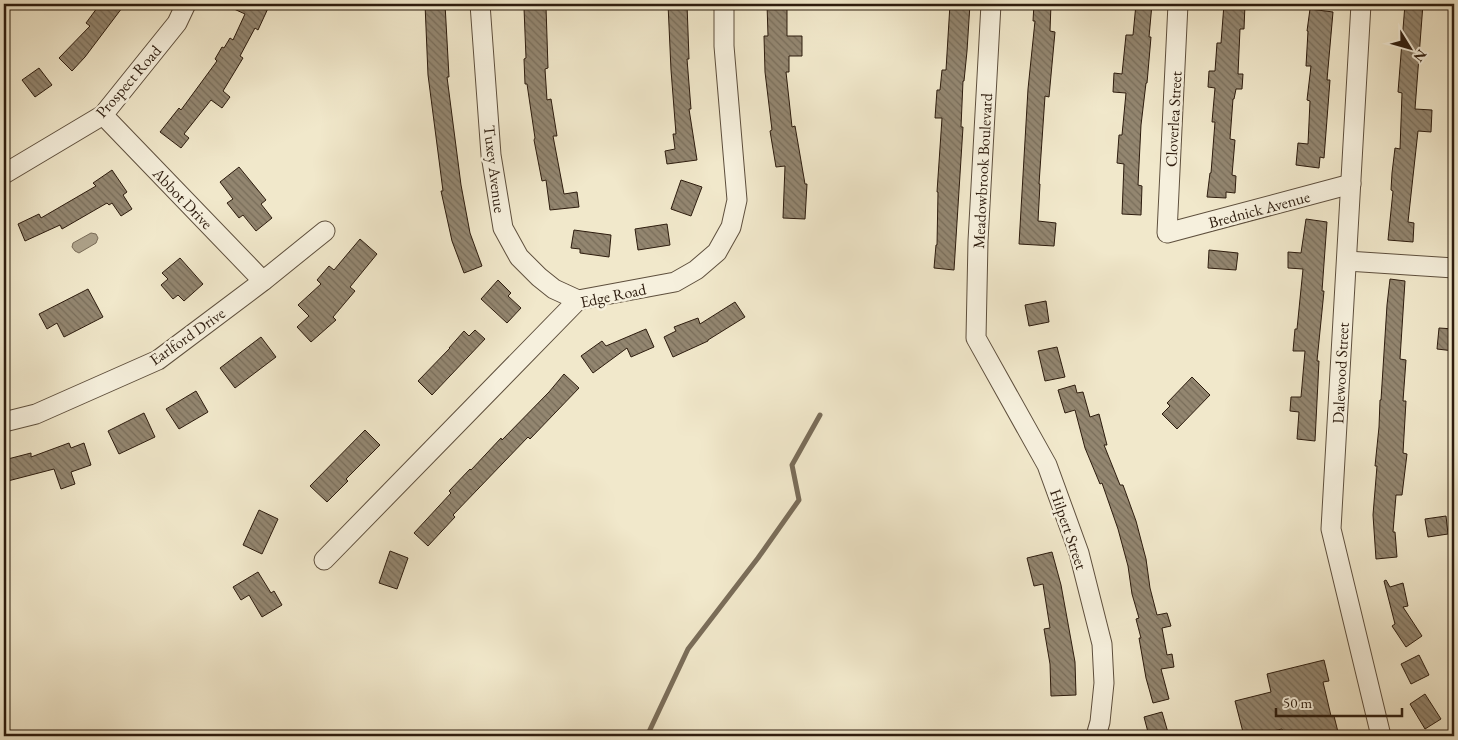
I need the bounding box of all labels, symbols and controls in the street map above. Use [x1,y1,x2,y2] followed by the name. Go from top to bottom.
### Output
[1386,22,1436,72] north arrow
[91,40,166,122] street label: Prospect Road
[1409,46,1431,66] text: N
[1161,71,1186,167] street label: Cloverlea Street
[968,92,997,249] street label: Meadowbrook Boulevard
[479,124,510,214] street label: Tuxey Avenue
[147,162,217,234] street label: Abbot Drive
[1206,186,1312,233] street label: Brednick Avenue
[578,278,649,313] street label: Edge Road
[145,303,229,370] street label: Earlford Drive
[1327,322,1354,424] street label: Dalewood Street
[1045,486,1092,572] street label: Hilpert Street
[1276,685,1402,717] scale bar
[1283,693,1312,712] text: 50 m

